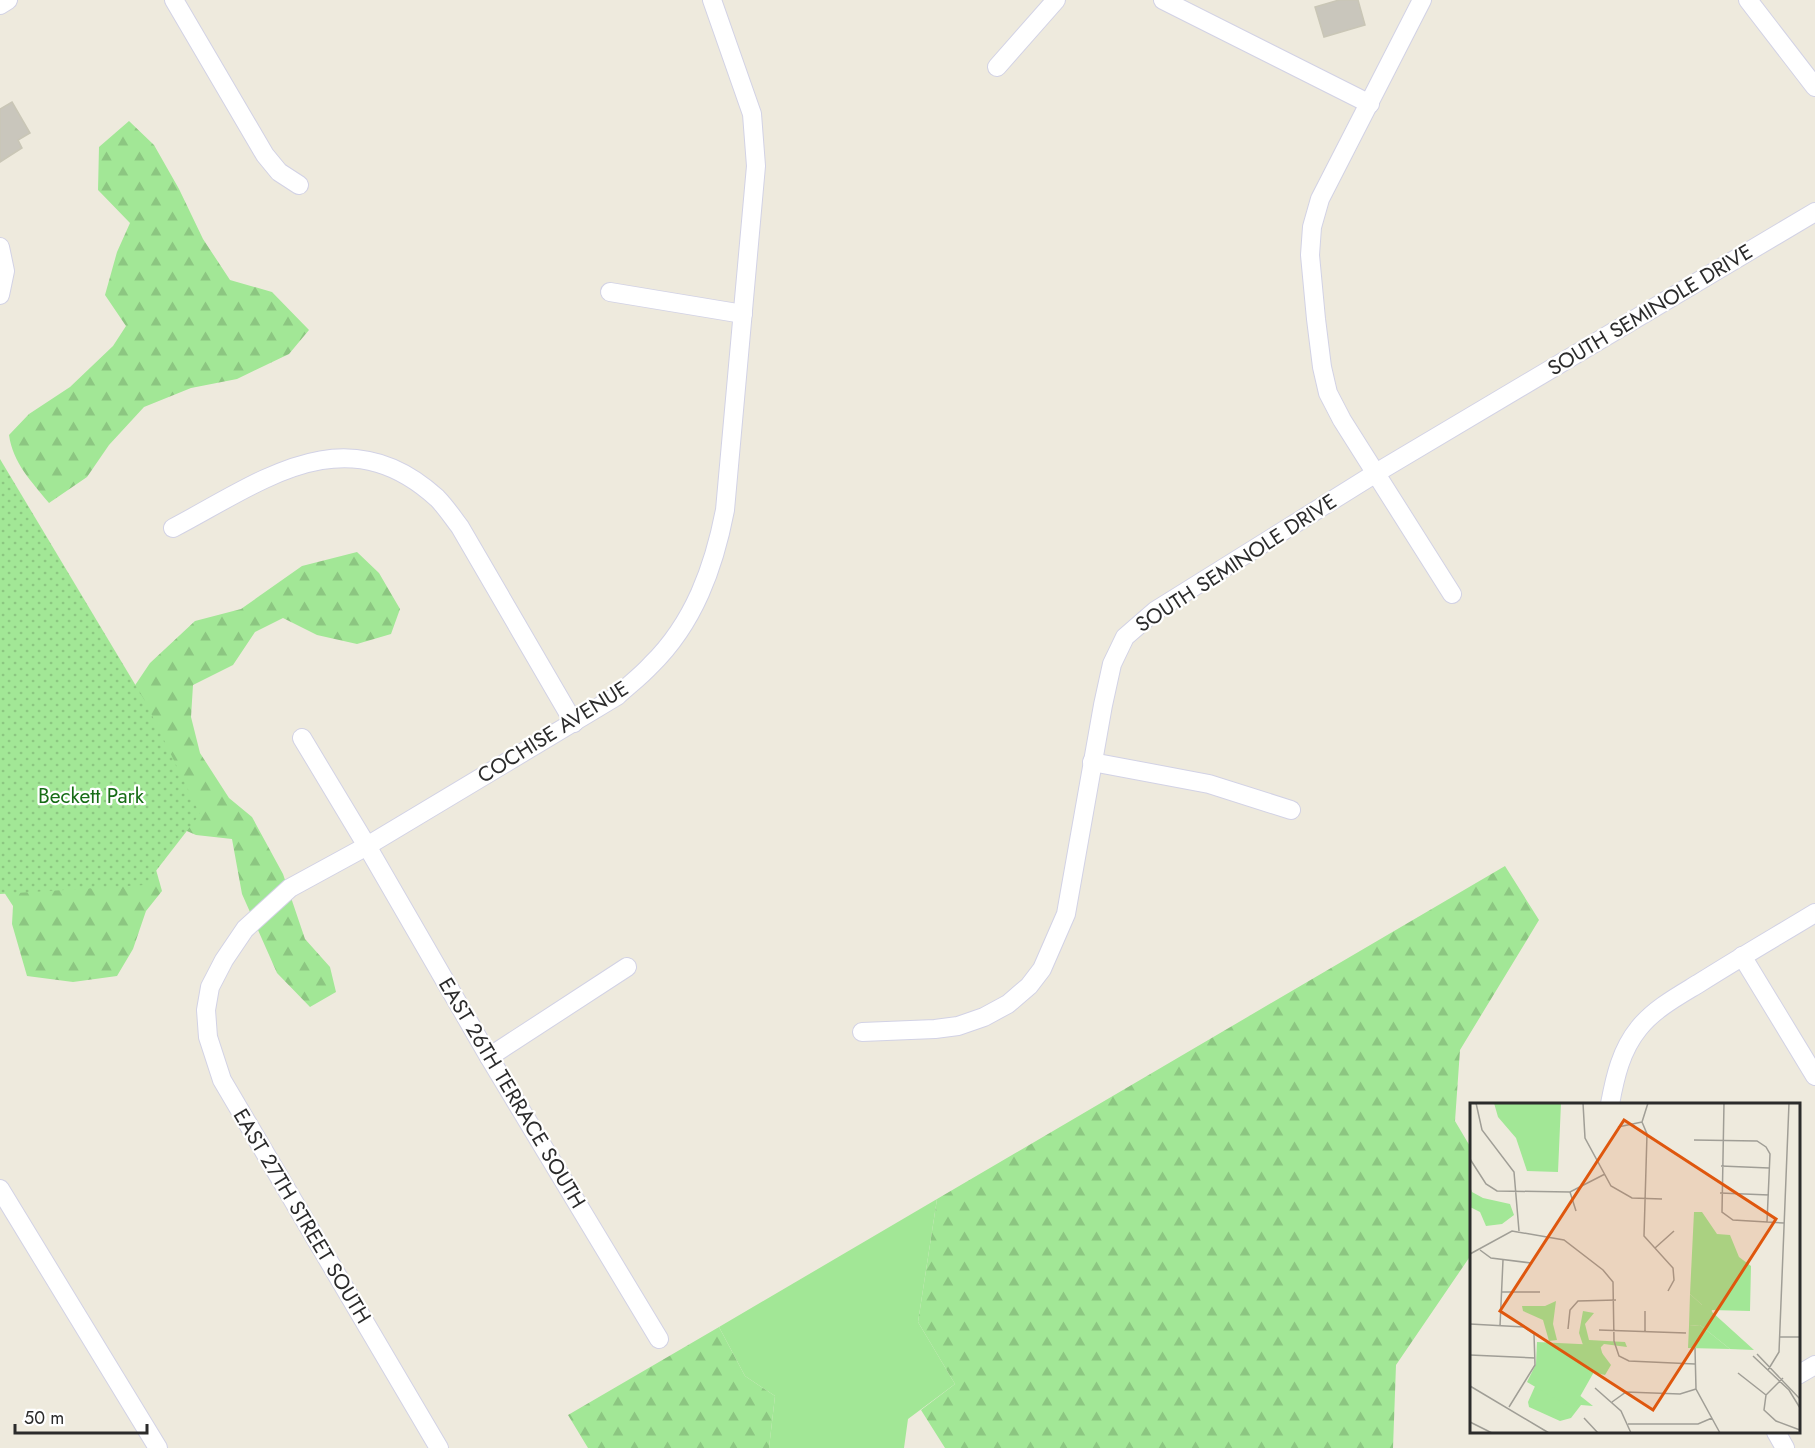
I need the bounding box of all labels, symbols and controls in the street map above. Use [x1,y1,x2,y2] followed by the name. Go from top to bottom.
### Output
[1542,237,1758,383] street label: SOUTH SEMINOLE DRIVE
[1130,487,1342,639] street label: SOUTH SEMINOLE DRIVE
[472,673,634,791] street label: COCHISE AVENUE
[38,781,145,811] park label: Beckett Park
[431,972,593,1214] street label: EAST 26TH TERRACE SOUTH
[226,1103,378,1329] street label: EAST 27TH STREET SOUTH
[1470,1103,1800,1433] inset map
[15,1397,147,1435] scale bar
[24,1405,64,1431] text: 50 m

